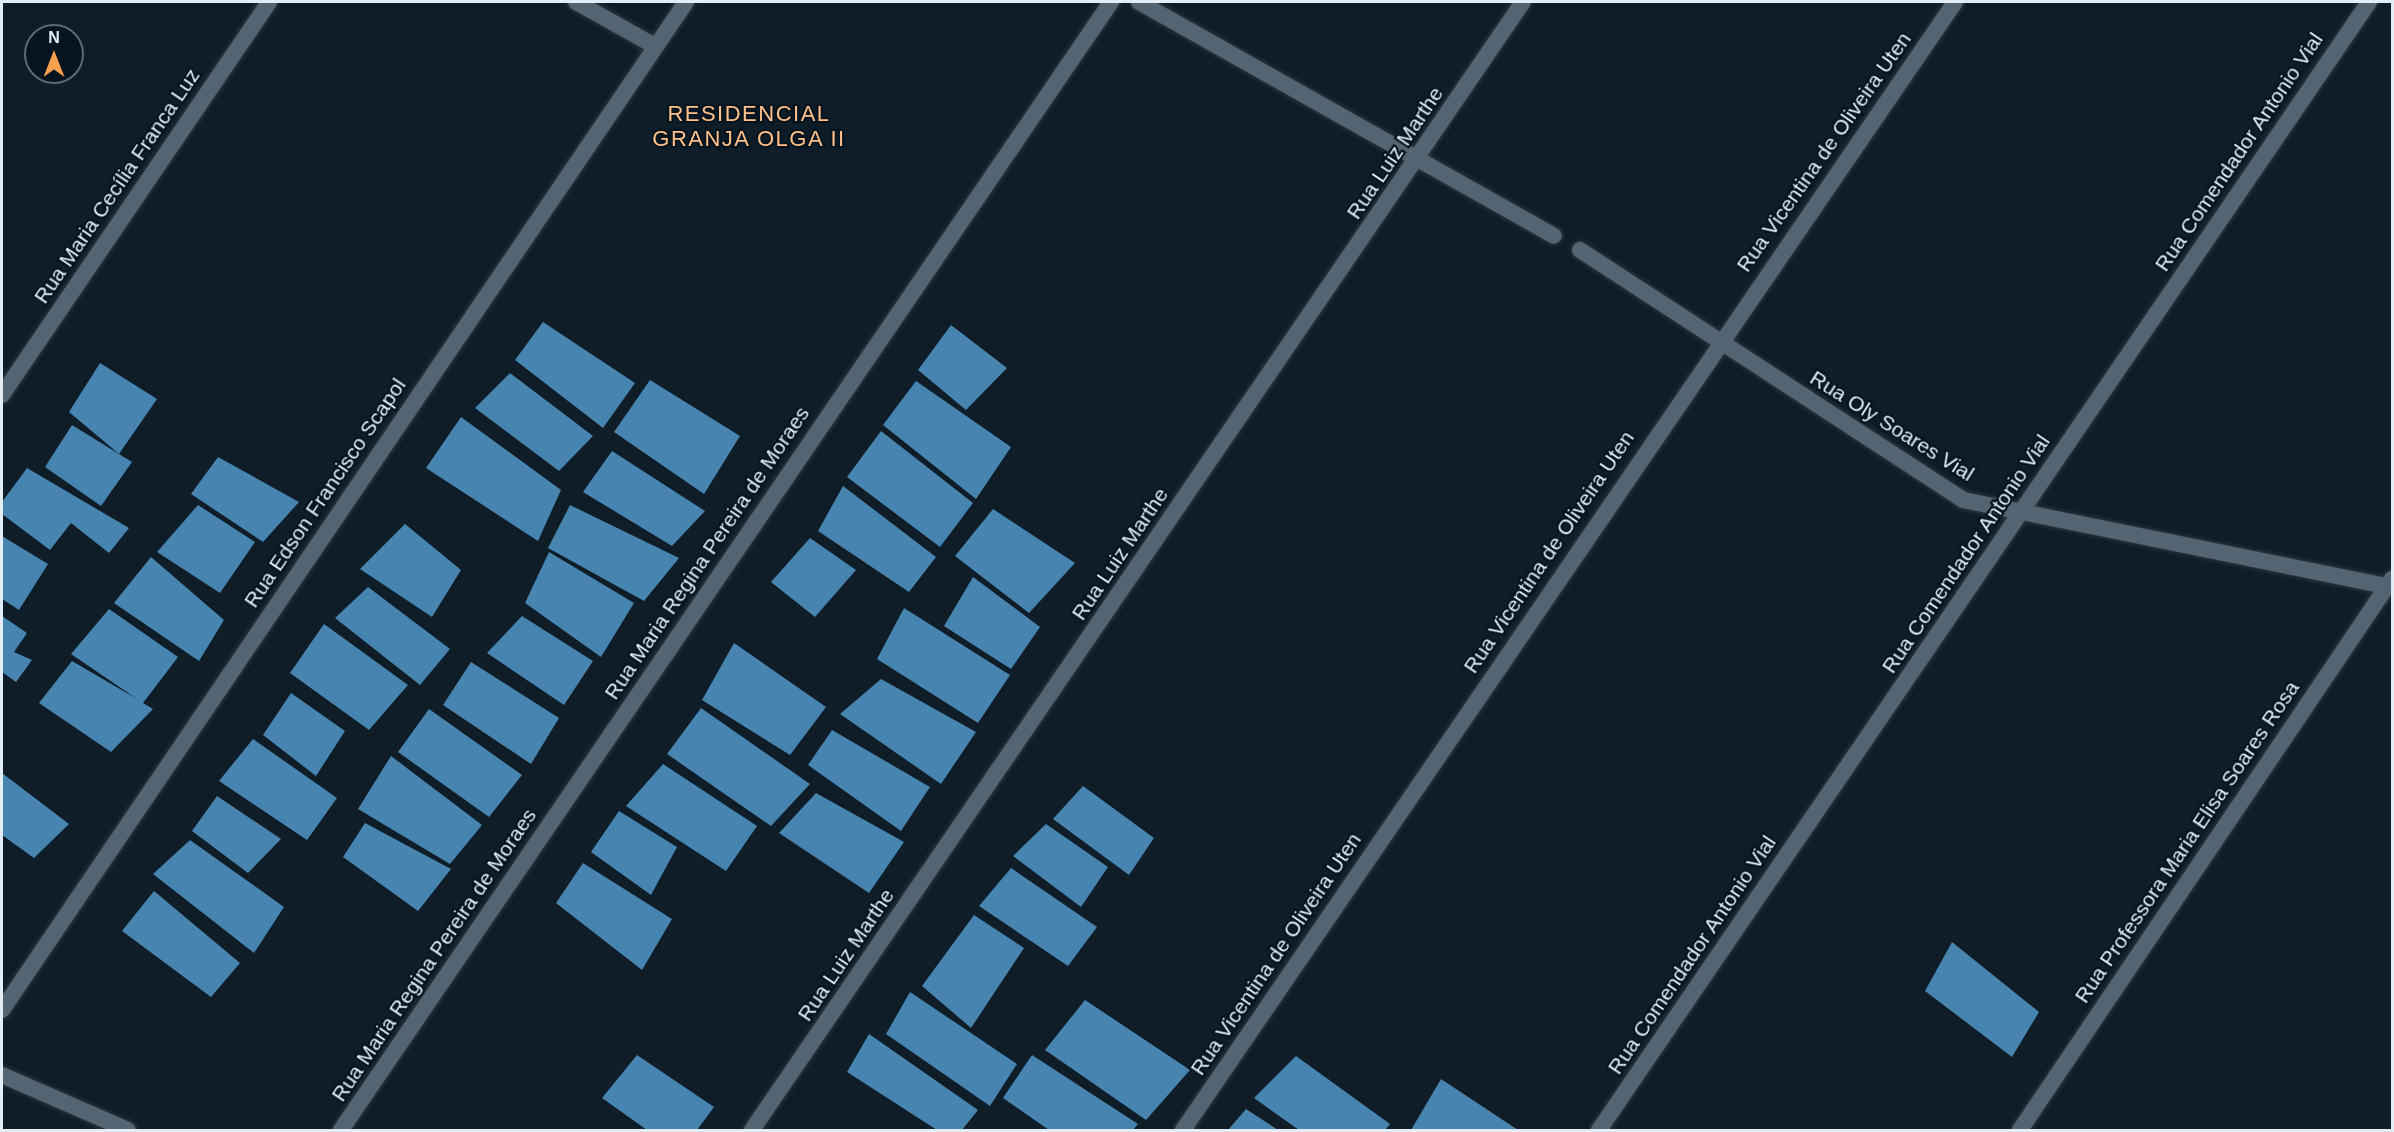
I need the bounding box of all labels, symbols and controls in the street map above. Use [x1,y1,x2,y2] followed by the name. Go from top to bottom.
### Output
[24,24,84,84] north arrow
[1731,27,1917,277] street label: Rua Vicentina de Oliveira Uten
[2149,28,2329,276] street label: Rua Comendador Antonio Vial
[48,29,60,46] text: N
[29,64,205,308] street label: Rua Maria Cecília Franca Luz
[1341,82,1449,224] street label: Rua Luiz Marthe
[651,100,847,152] district label: RESIDENCIAL GRANJA OLGA II
[1805,365,1979,487] street label: Rua Oly Soares Vial
[239,374,411,612] street label: Rua Edson Francisco Scapol
[599,402,815,704] street label: Rua Maria Regina Pereira de Moraes
[1458,426,1640,678] street label: Rua Vicentina de Oliveira Uten
[1876,430,2056,678] street label: Rua Comendador Antonio Vial
[1066,483,1174,625] street label: Rua Luiz Marthe
[2070,676,2304,1008] street label: Rua Professora Maria Elisa Soares Rosa
[326,804,542,1106] street label: Rua Maria Regina Pereira de Moraes
[1185,828,1367,1080] street label: Rua Vicentina de Oliveira Uten
[1602,831,1782,1079] street label: Rua Comendador Antonio Vial
[792,884,900,1026] street label: Rua Luiz Marthe

